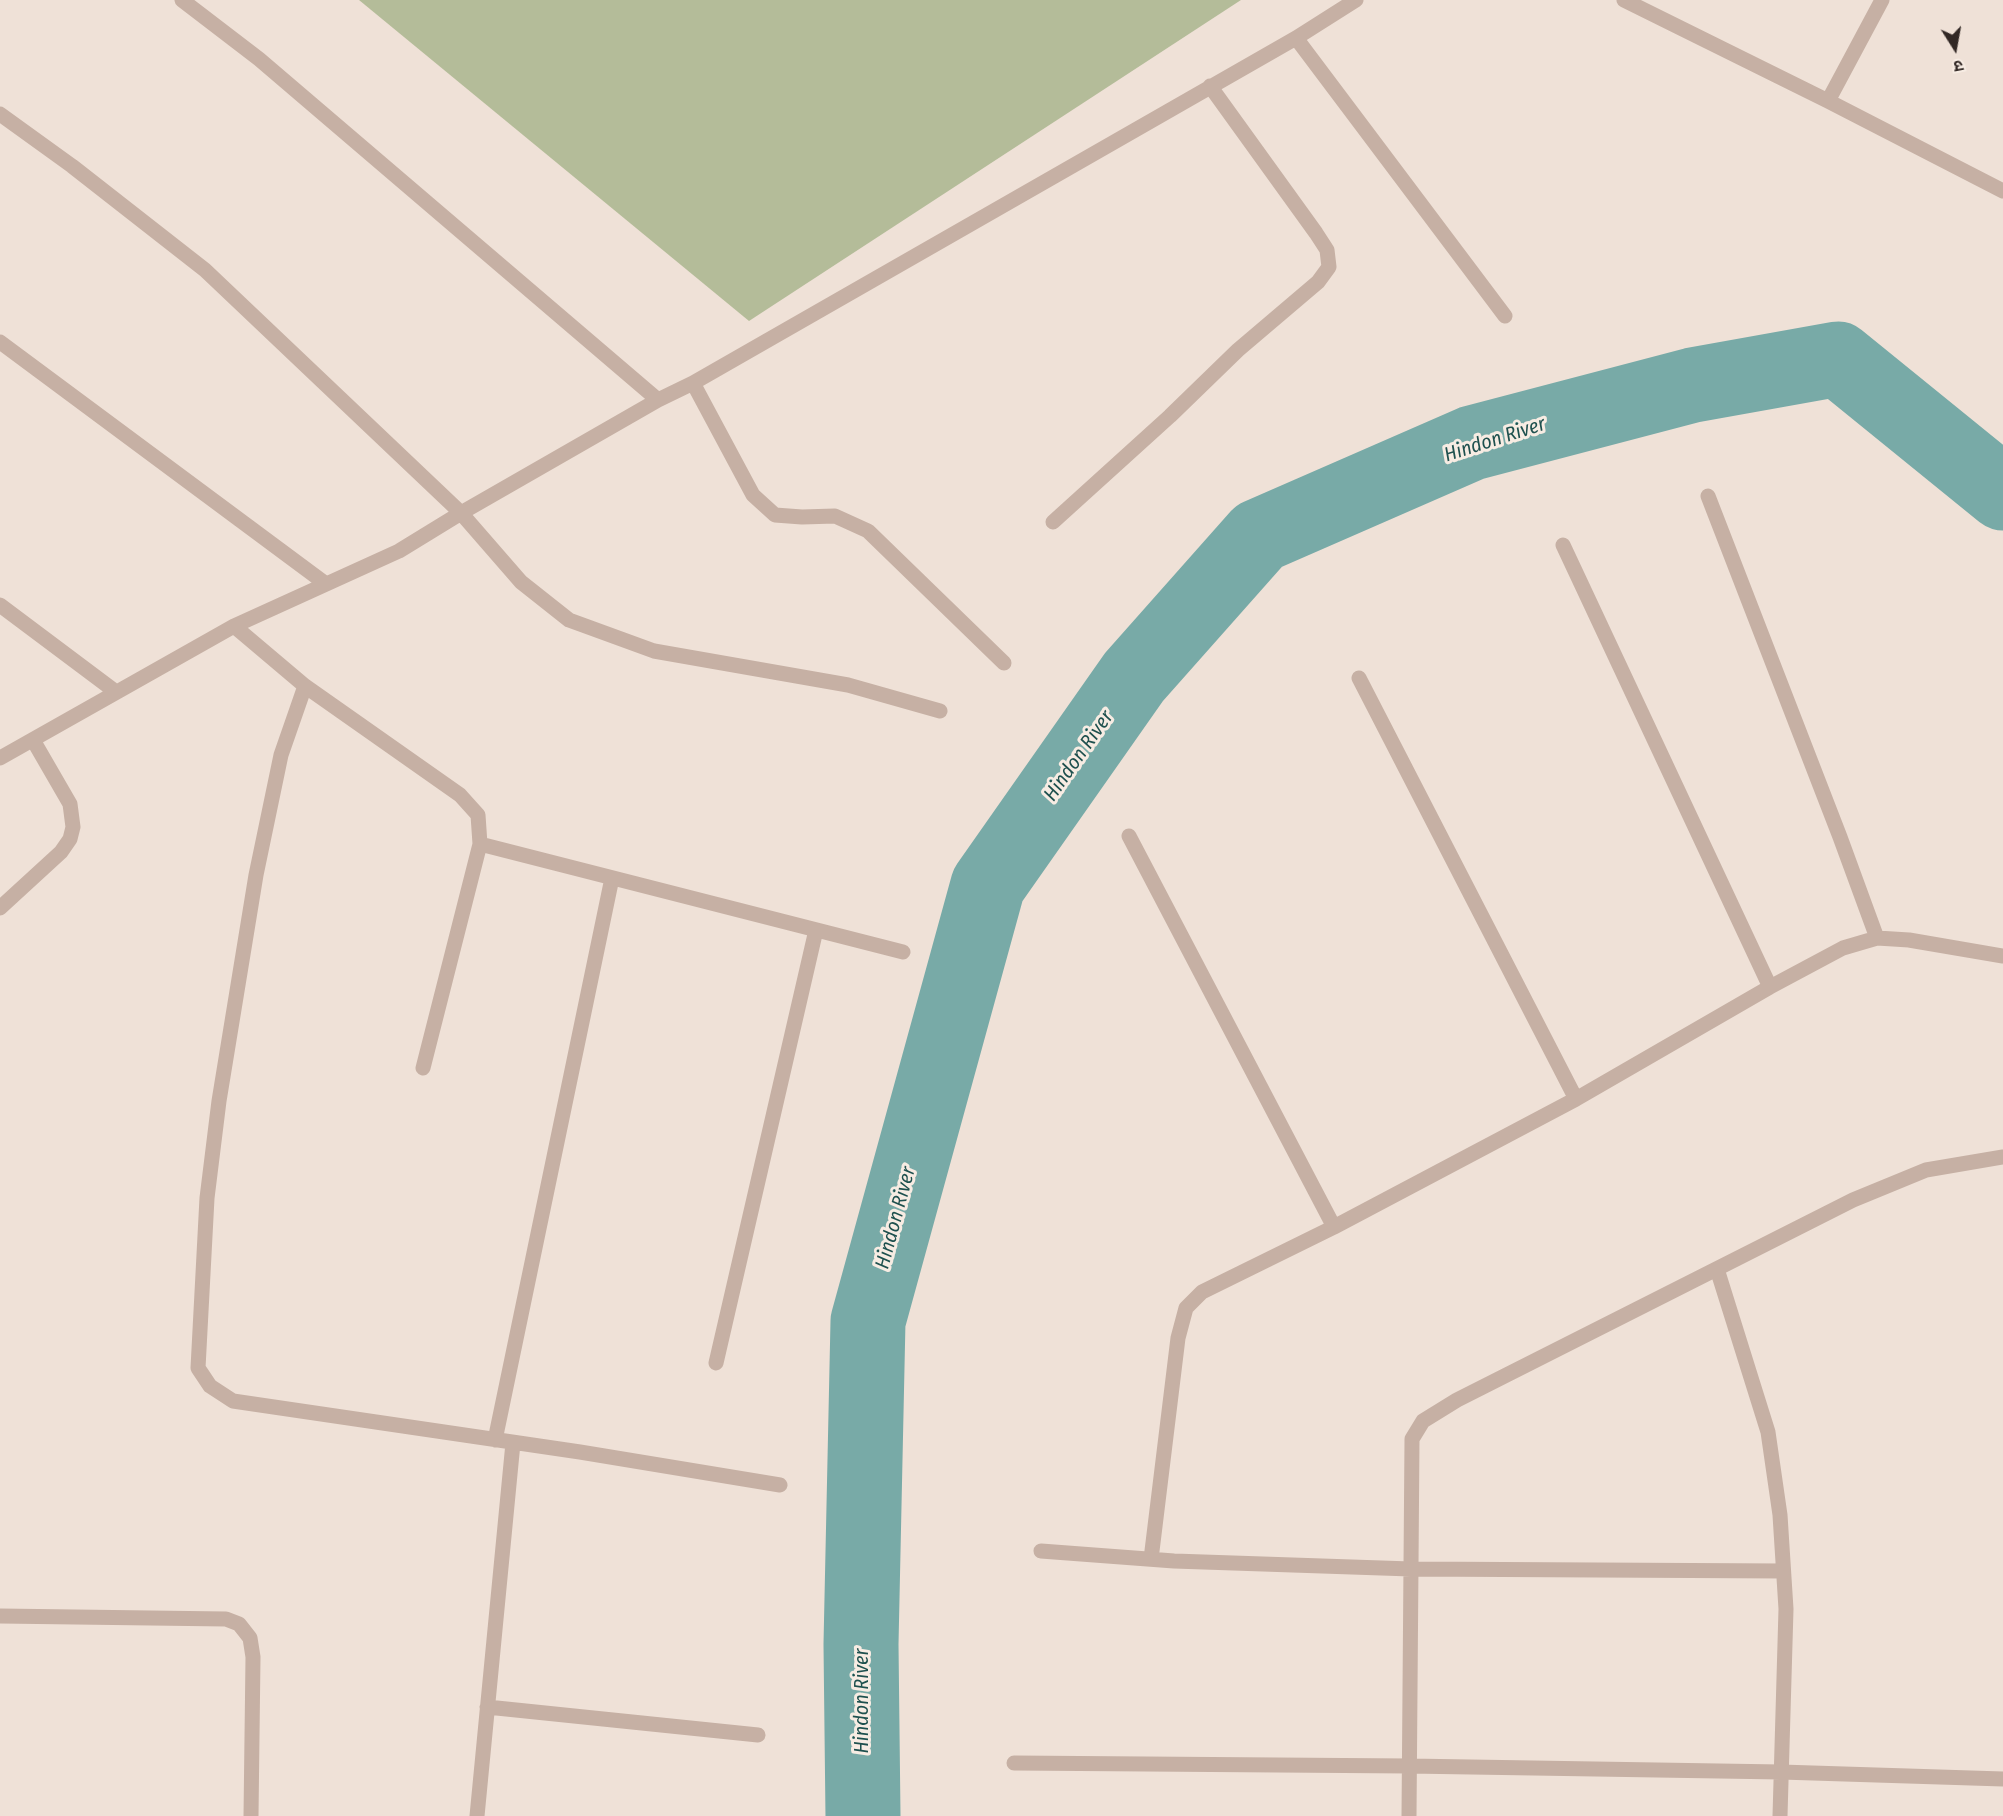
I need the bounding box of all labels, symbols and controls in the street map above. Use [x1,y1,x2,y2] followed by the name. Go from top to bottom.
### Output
[1925,18,1985,78] north arrow
[1952,56,1965,76] text: उ
[1441,412,1549,468] water label: Hindon River
[1039,706,1119,806] water label: Hindon River
[871,1164,921,1272] water label: Hindon River
[850,1649,874,1753] water label: Hindon River

